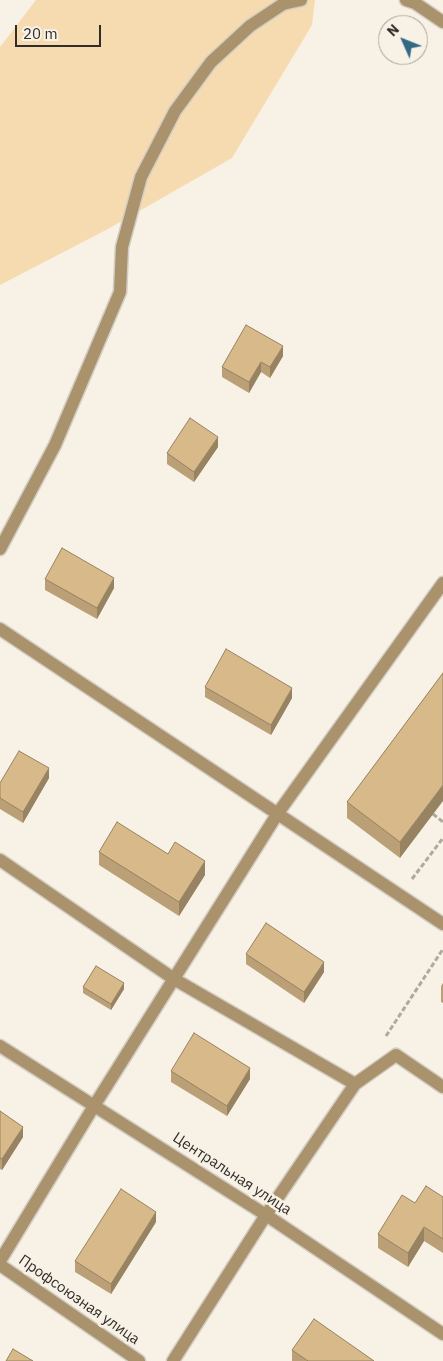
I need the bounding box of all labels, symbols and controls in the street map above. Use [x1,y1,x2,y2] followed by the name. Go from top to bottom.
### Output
[18,15,104,47] scale bar
[378,15,428,65] north arrow
[383,20,403,40] text: N
[23,24,58,43] text: 20 m
[169,1129,295,1219] street label: Центральная улица
[15,1251,143,1349] street label: Профсоюзная улица

